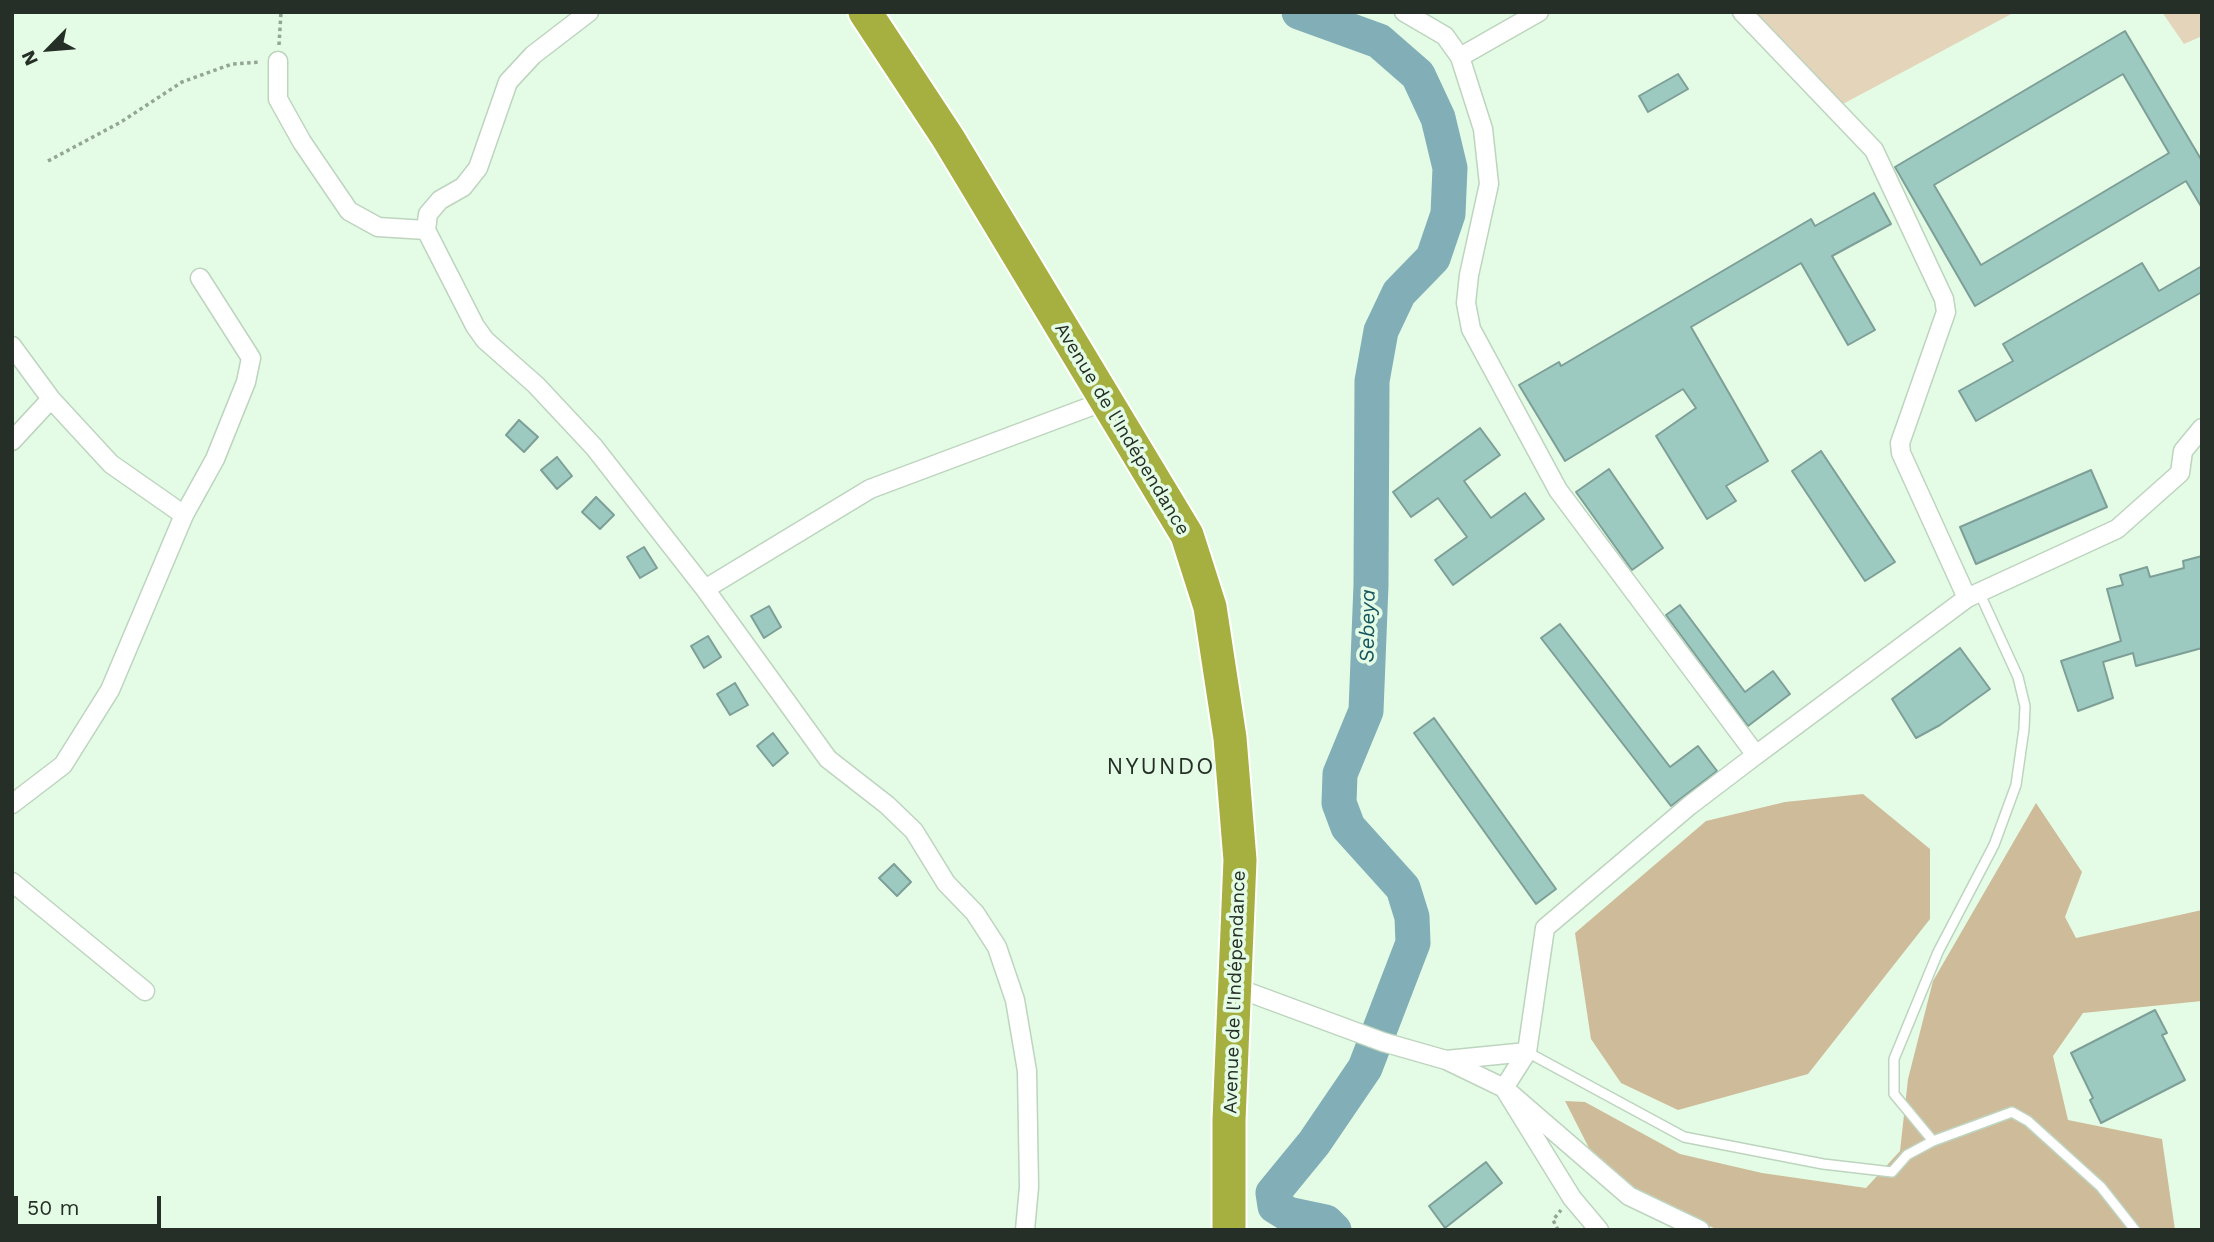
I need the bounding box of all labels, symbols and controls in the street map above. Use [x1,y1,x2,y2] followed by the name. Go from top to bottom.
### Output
[14,14,84,84] north arrow
[16,47,43,69] text: N
[1049,319,1195,539] street label: Avenue de l'Indépendance
[1355,589,1381,663] water label: Sebeya
[1107,753,1215,781] district label: NYUNDO
[1219,870,1251,1114] street label: Avenue de l'Indépendance
[18,1182,164,1226] scale bar
[27,1195,79,1220] text: 50 m

